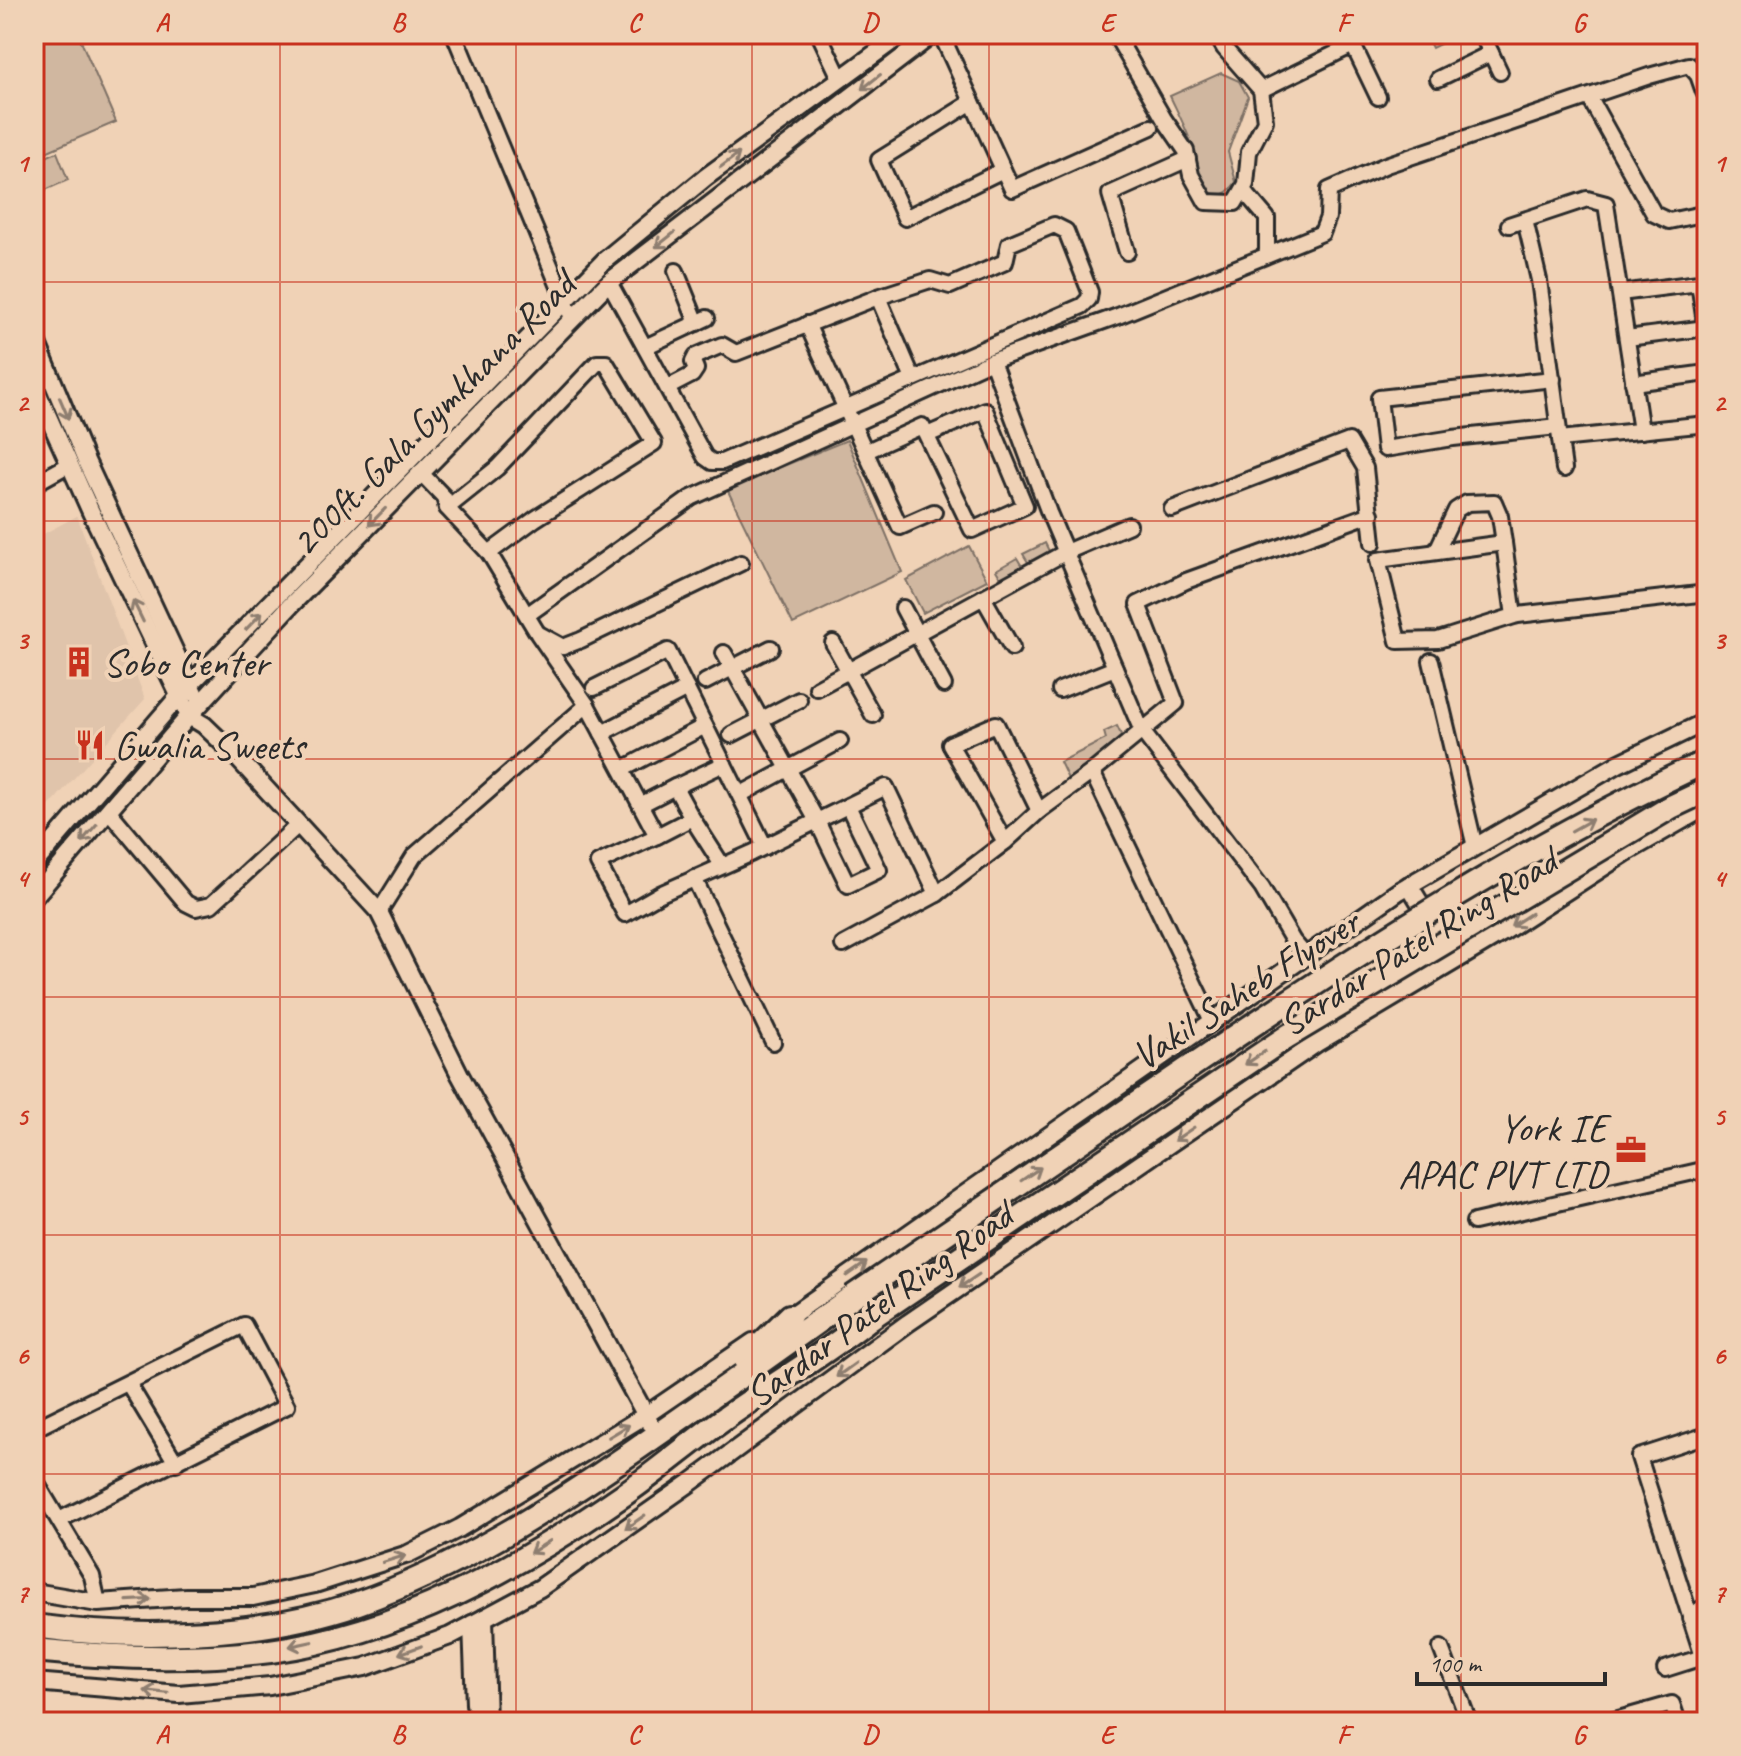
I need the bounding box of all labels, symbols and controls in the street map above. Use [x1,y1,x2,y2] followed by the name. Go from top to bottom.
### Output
[155,6,170,39] text: A
[391,6,407,39] text: B
[628,6,644,39] text: C
[862,6,880,39] text: D
[1100,6,1118,39] text: E
[1337,6,1355,39] text: F
[1573,6,1589,39] text: G
[861,73,882,90] one-way arrow
[16,147,31,180] text: 1
[1713,147,1728,180] text: 1
[719,152,740,169] one-way arrow
[655,231,676,248] one-way arrow
[280,256,590,567] street label: 200ft. Gala Gymkhana Road
[16,386,30,419] text: 2
[1713,386,1727,419] text: 2
[58,395,72,420] one-way arrow
[367,507,386,527] one-way arrow
[130,599,145,623] one-way arrow
[244,611,263,631] one-way arrow
[16,624,30,657] text: 3
[1713,624,1727,657] text: 3
[103,638,272,688] place label: Sobo Center
[62,645,96,679] building icon: Sobo Center
[114,721,308,771] place label: Gwalia Sweets
[73,728,107,762] restaurant icon: Gwalia Sweets
[1570,817,1593,833] one-way arrow
[80,823,98,843] one-way arrow
[1269,833,1571,1048] street label: Sardar Patel Ring Road
[16,862,31,895] text: 4
[1713,862,1728,895] text: 4
[1122,895,1371,1081] street label: Vakil Saheb Flyover
[1511,912,1533,928] one-way arrow
[1244,1050,1266,1066] one-way arrow
[16,1100,30,1133] text: 5
[1713,1100,1727,1133] text: 5
[1398,1103,1612,1199] place label: York IE APAC PVT LTD
[1173,1126,1195,1142] one-way arrow
[1614,1133,1648,1167] office icon: York IE APAC PVT LTD
[1020,1166,1042,1182] one-way arrow
[735,1187,1027,1419] street label: Sardar Patel Ring Road
[846,1261,868,1277] one-way arrow
[959,1273,981,1289] one-way arrow
[16,1339,30,1372] text: 6
[1713,1339,1727,1372] text: 6
[836,1361,857,1378] one-way arrow
[608,1423,630,1439] one-way arrow
[624,1514,646,1530] one-way arrow
[529,1539,552,1555] one-way arrow
[380,1551,406,1566] one-way arrow
[16,1577,30,1610] text: 7
[1713,1577,1727,1610] text: 7
[125,1592,152,1607] one-way arrow
[1417,1636,1605,1686] scale bar
[288,1637,314,1652] one-way arrow
[398,1644,423,1658] one-way arrow
[1429,1649,1483,1679] text: 100 m
[143,1684,170,1699] one-way arrow
[155,1718,170,1751] text: A
[391,1718,407,1751] text: B
[628,1718,644,1751] text: C
[862,1718,880,1751] text: D
[1100,1718,1118,1751] text: E
[1337,1718,1355,1751] text: F
[1573,1718,1589,1751] text: G

